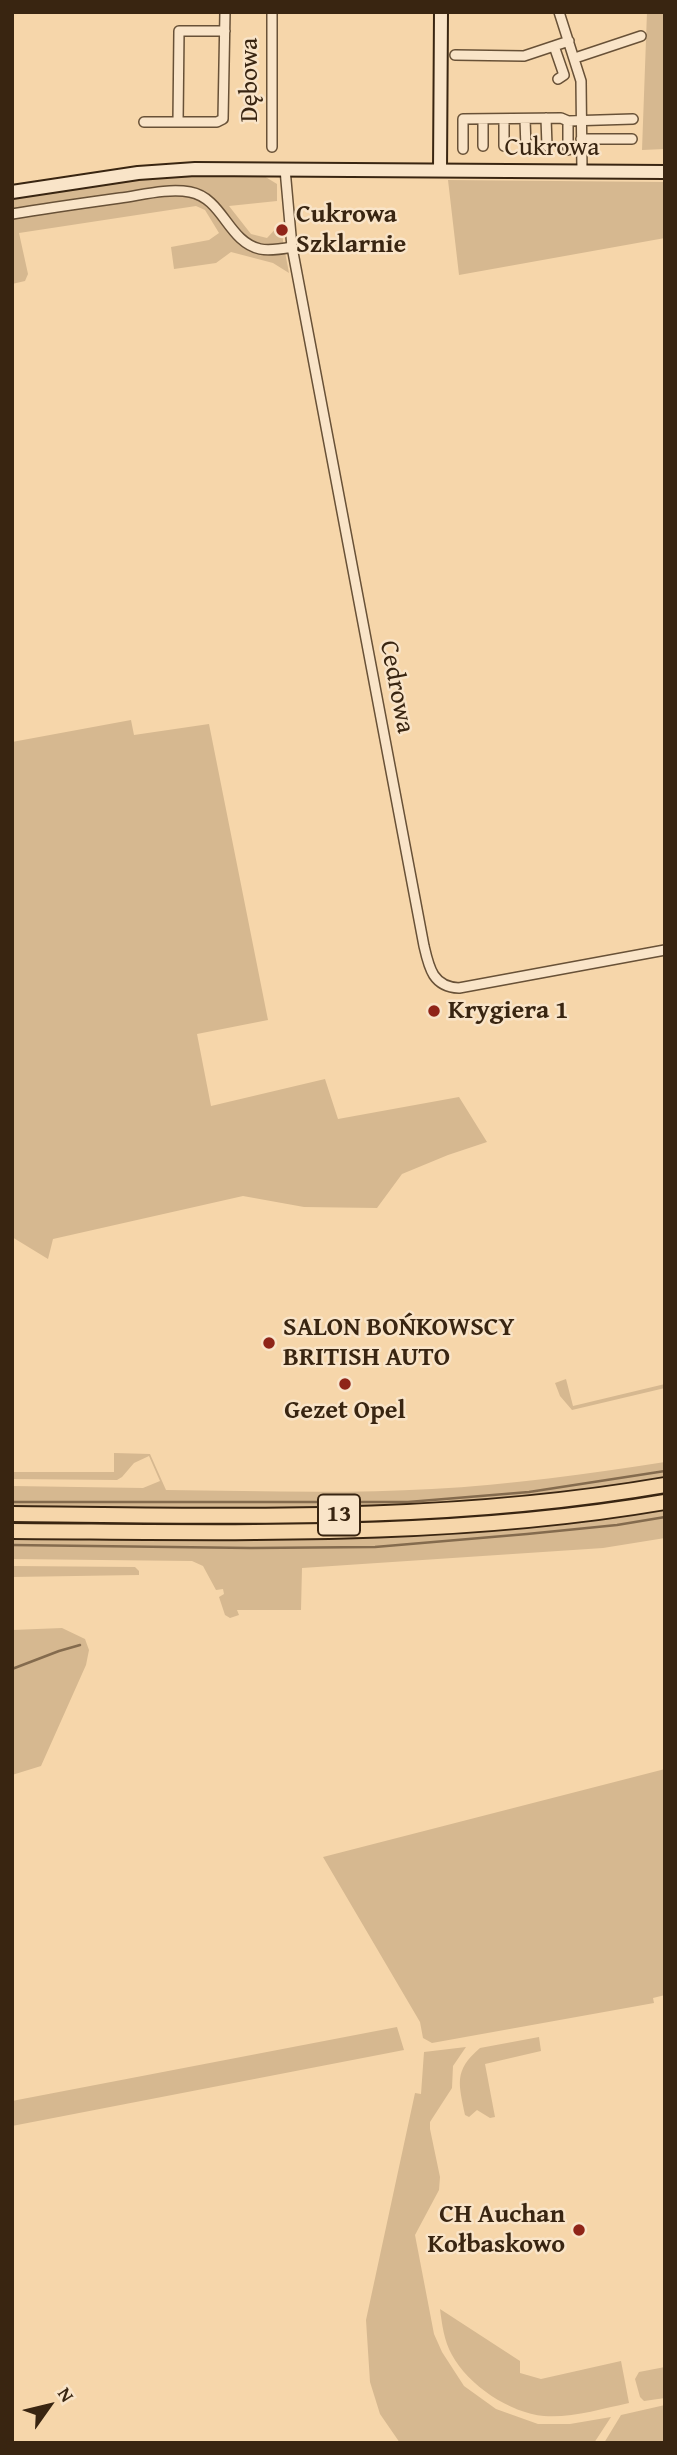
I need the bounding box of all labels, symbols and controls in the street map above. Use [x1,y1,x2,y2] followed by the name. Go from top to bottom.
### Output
[234,38,266,122] street label: Dębowa
[505,132,599,164] street label: Cukrowa
[296,199,406,260] place label: Cukrowa Szklarnie
[274,222,290,238] marker: Cukrowa Szklarnie
[372,638,420,736] street label: Cedrowa
[448,995,568,1027] place label: Krygiera 1
[426,1003,442,1019] marker: Krygiera 1
[283,1312,515,1374] place label: SALON BOŃKOWSCY BRITISH AUTO
[261,1335,277,1351] marker: SALON BOŃKOWSCY BRITISH AUTO
[337,1376,353,1392] marker: Gezet Opel
[284,1395,406,1427] place label: Gezet Opel
[318,1494,360,1535] road number: 13
[428,2199,565,2260] place label: CH Auchan Kołbaskowo
[571,2222,587,2238] marker: CH Auchan Kołbaskowo
[14,2371,84,2441] north arrow
[51,2381,82,2407] text: N

